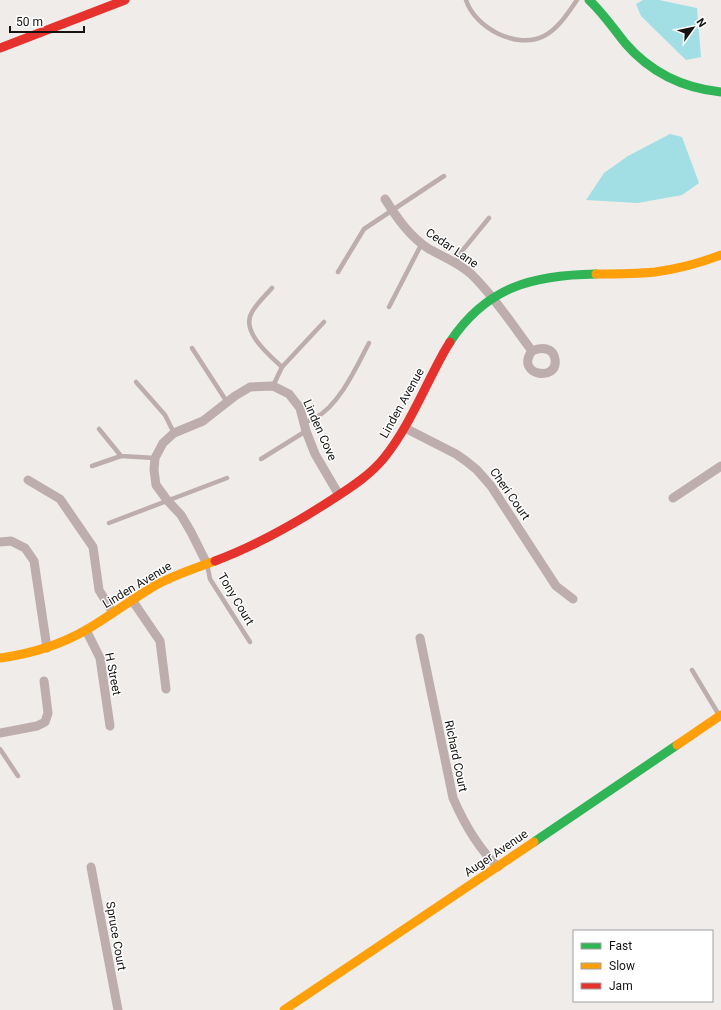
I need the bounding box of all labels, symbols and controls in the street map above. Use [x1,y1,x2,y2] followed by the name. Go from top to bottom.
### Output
[10,8,84,34] scale bar
[673,8,713,48] north arrow
[16,15,43,29] text: 50 m
[693,16,709,30] text: N
[423,225,481,271] street label: Cedar Lane
[377,366,427,440] street label: Linden Avenue
[300,397,340,463] street label: Linden Cove
[487,465,533,523] street label: Cheri Court
[100,559,174,611] street label: Linden Avenue
[215,570,257,628] street label: Tony Court
[102,651,124,697] street label: H Street
[442,719,470,793] street label: Richard Court
[462,827,530,879] street label: Auger Avenue
[103,900,129,972] street label: Spruce Court
[573,930,713,1002] legend
[609,939,632,953] text: Fast
[609,959,635,973] text: Slow
[609,979,633,993] text: Jam

